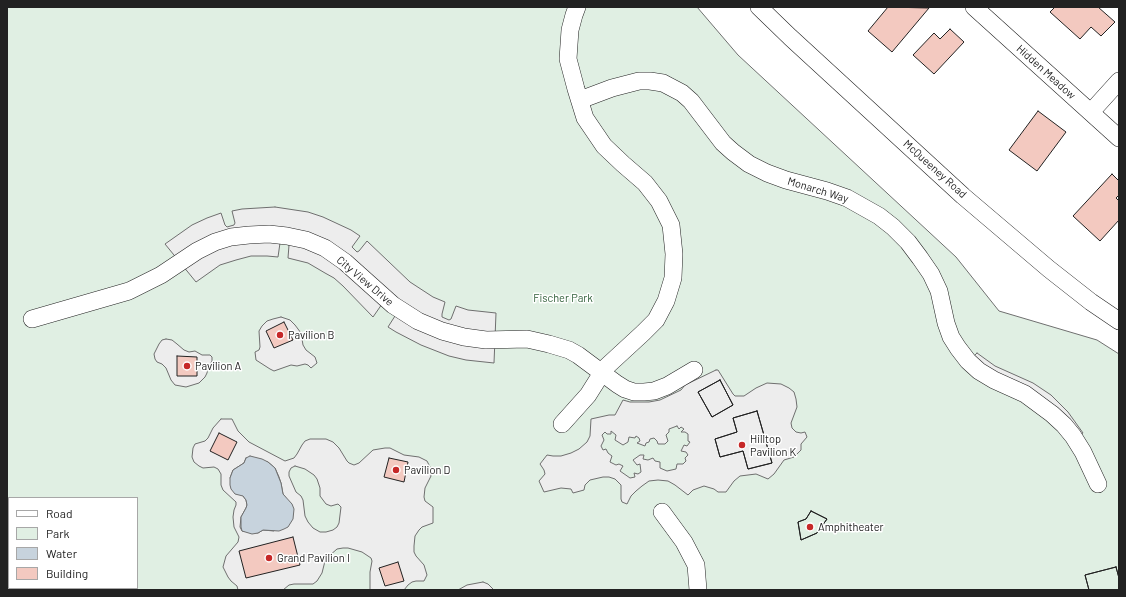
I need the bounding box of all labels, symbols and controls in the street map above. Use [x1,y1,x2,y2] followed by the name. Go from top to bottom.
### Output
[1014,42,1078,102] street label: Hidden Meadow
[901,137,969,201] street label: McQueeney Road
[786,174,850,206] street label: Monarch Way
[334,253,396,309] street label: City View Drive
[533,291,593,305] park label: Fischer Park
[288,328,334,342] place label: Pavilion B
[275,330,285,340] marker: Pavilion B
[195,359,241,373] place label: Pavilion A
[182,361,192,371] marker: Pavilion A
[750,432,796,458] place label: Hilltop Pavilion K
[737,440,747,450] marker: Hilltop Pavilion K
[404,463,450,477] place label: Pavilion D
[391,465,401,475] marker: Pavilion D
[8,497,138,589] legend
[46,506,73,520] text: Road
[818,520,884,534] place label: Amphitheater
[805,522,815,532] marker: Amphitheater
[46,526,70,540] text: Park
[46,546,77,560] text: Water
[277,551,350,565] place label: Grand Pavilion I
[264,553,274,563] marker: Grand Pavilion I
[46,566,88,580] text: Building

